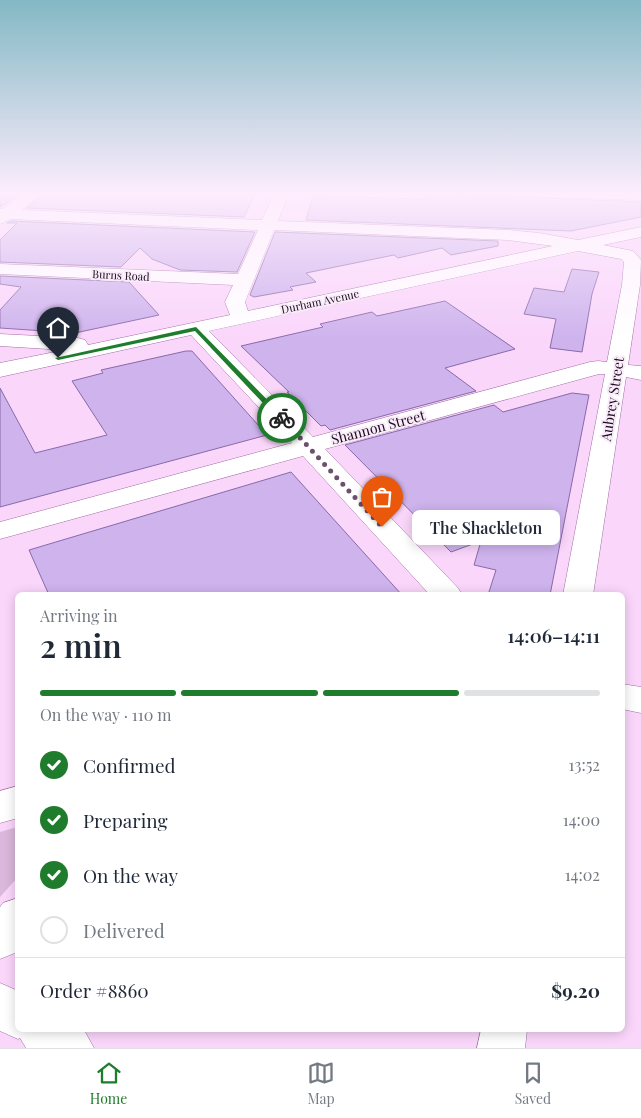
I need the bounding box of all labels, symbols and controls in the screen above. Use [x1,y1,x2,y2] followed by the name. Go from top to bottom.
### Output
[92,266,151,284] street label: Burns Road
[280,285,361,317] street label: Durham Avenue
[37,307,79,358] pin
[44,314,72,342] icon: home
[596,354,628,443] street label: Aubrey Street
[257,393,307,443] courier
[268,404,296,432] icon: bike
[329,405,428,449] street label: Shannon Street
[361,476,403,527] pin
[368,483,396,511] icon: bag
[412,510,560,544] callout: The Shackleton
[430,517,542,538] text: The Shackleton
[40,605,118,626] text: Arriving in
[507,622,600,648] text: 14:06–14:11
[40,623,122,666] text: 2 min
[40,704,172,725] text: On the way · 110 m
[40,751,68,779] icon: check
[83,752,176,778] text: Confirmed
[569,754,600,775] text: 13:52
[40,806,68,834] icon: check
[83,807,168,833] text: Preparing
[563,809,600,830] text: 14:00
[40,861,68,889] icon: check
[83,862,178,888] text: On the way
[565,864,600,885] text: 14:02
[83,917,165,943] text: Delivered
[40,977,149,1003] text: Order #8860
[551,977,600,1003] text: $9.20
[90,1059,127,1108] tab: Home
[307,1059,335,1108] tab: Map
[515,1059,551,1108] tab: Saved

